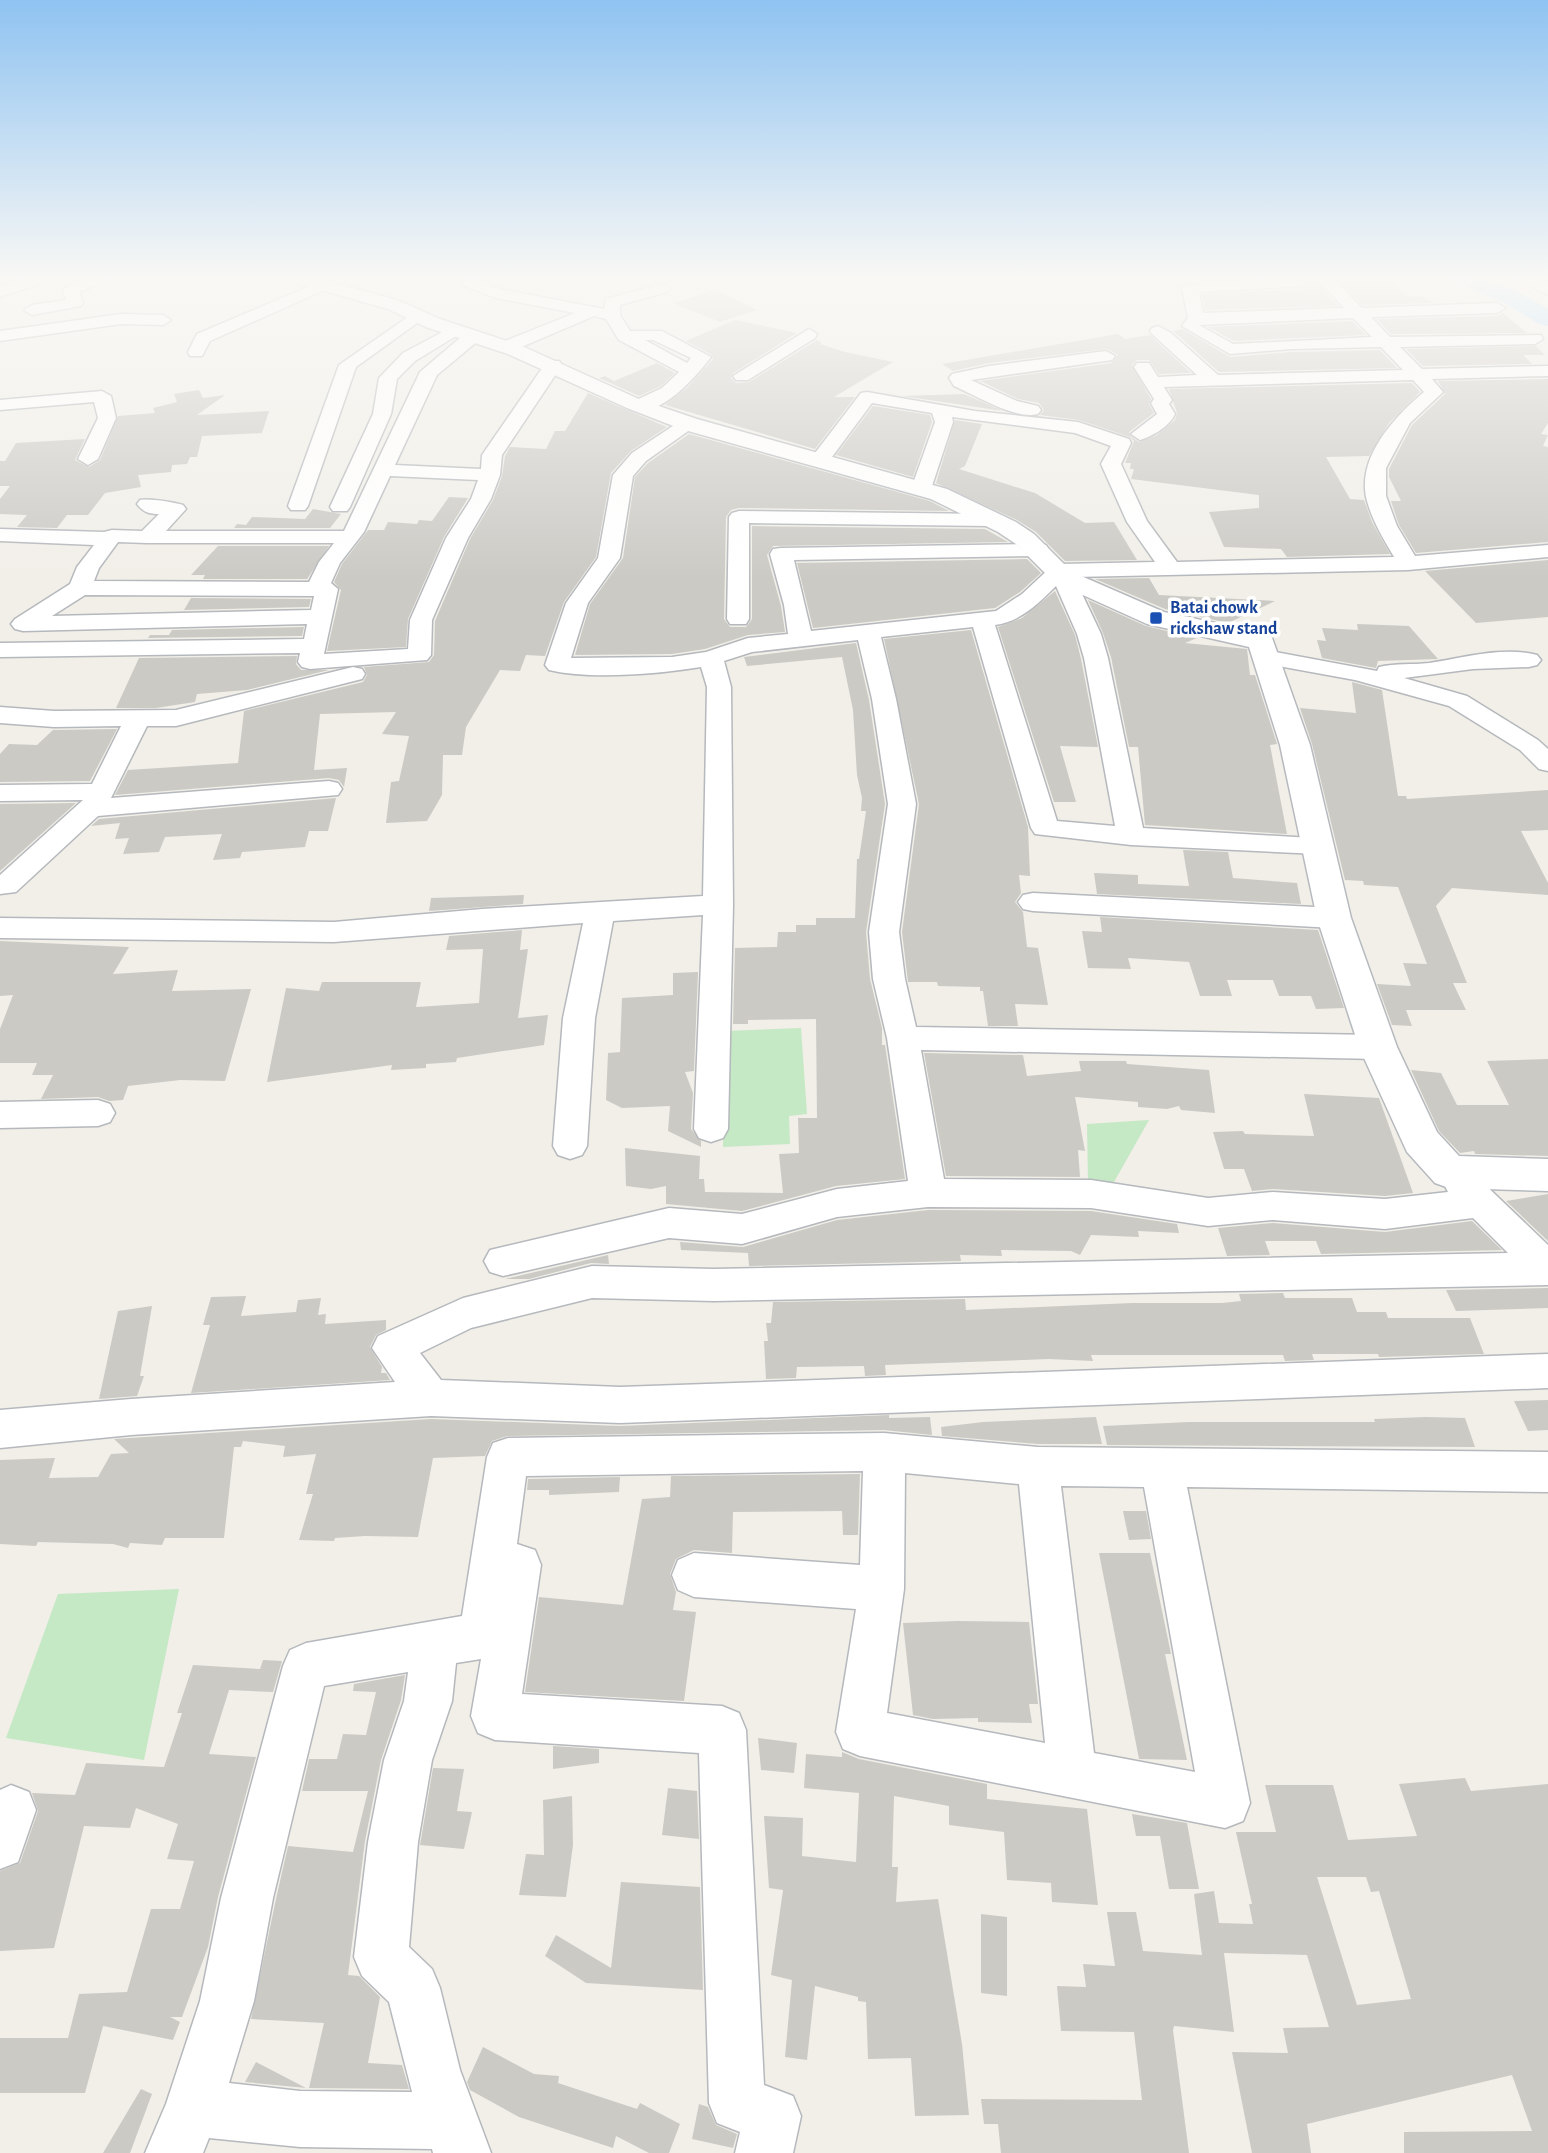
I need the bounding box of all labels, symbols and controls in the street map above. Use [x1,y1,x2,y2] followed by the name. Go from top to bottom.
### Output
[1170,599,1278,638] place label: Batai chowk rickshaw stand
[1148,610,1164,626] marker: Batai chowk rickshaw stand

